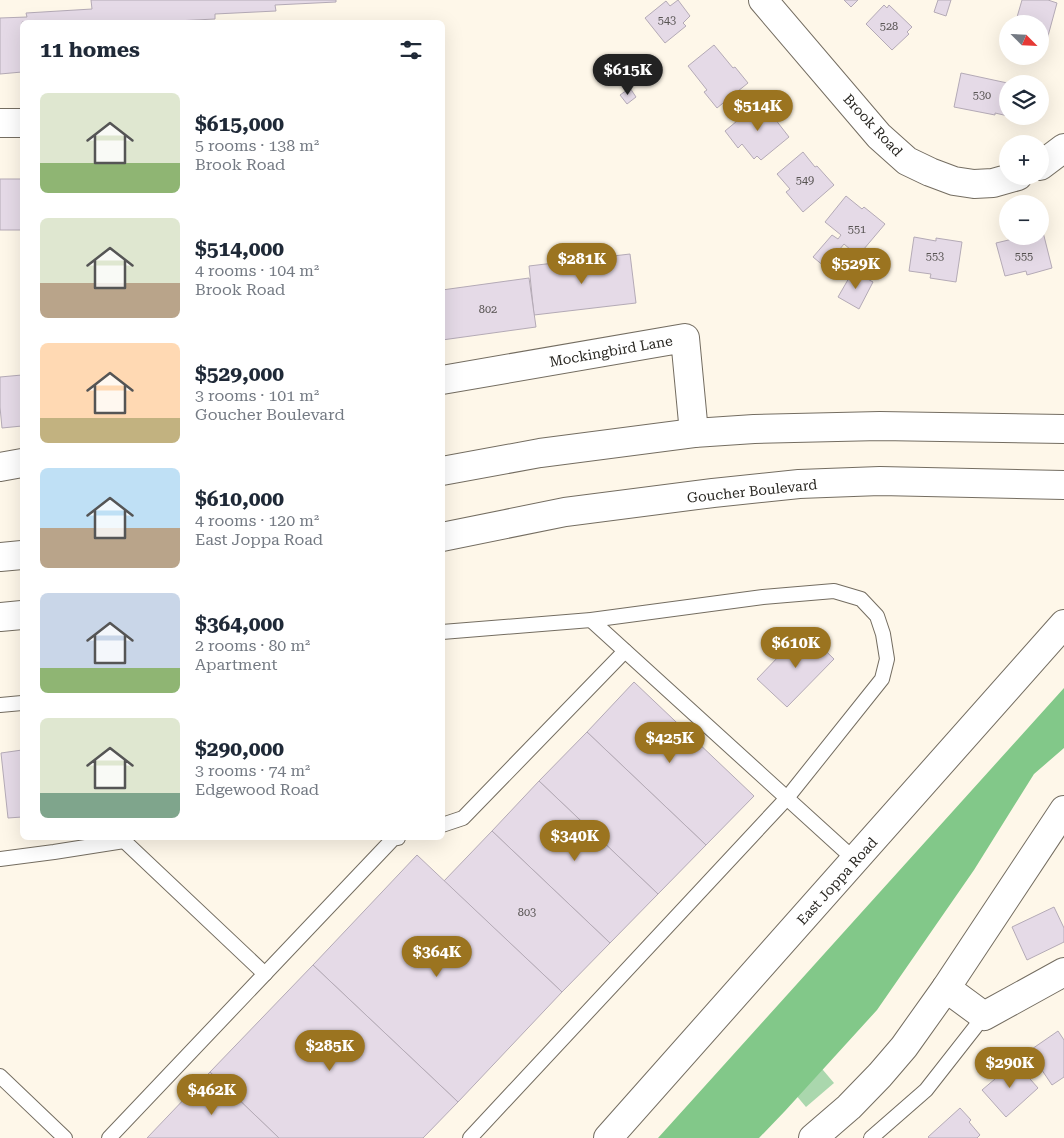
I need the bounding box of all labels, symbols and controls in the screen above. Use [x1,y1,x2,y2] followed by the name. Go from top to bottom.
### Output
[658,14,676,27] house number: 543
[999,15,1049,65] north arrow
[999,15,1049,245] map controls
[880,20,898,33] house number: 528
[397,36,425,64] icon: filters
[40,38,140,62] text: 11 homes
[593,54,663,96] pin: $615K
[604,60,652,79] text: $615K
[999,75,1049,125] button: layers
[973,89,991,102] house number: 530
[723,90,793,132] pin: $514K
[840,91,906,159] street label: Brook Road
[734,96,782,115] text: $514K
[195,112,284,136] text: $615,000
[80,113,140,173] icon: home
[999,135,1049,185] button: +
[195,136,319,155] text: 5 rooms · 138 m²
[195,155,285,174] text: Brook Road
[796,174,814,187] house number: 549
[999,195,1049,245] button: −
[848,223,866,236] house number: 551
[195,237,284,261] text: $514,000
[80,238,140,298] icon: home
[547,242,617,285] pin: $281K
[821,248,891,290] pin: $529K
[558,249,606,268] text: $281K
[926,250,944,263] house number: 553
[1015,250,1033,263] house number: 555
[832,254,880,273] text: $529K
[195,261,319,280] text: 4 rooms · 104 m²
[195,280,285,299] text: Brook Road
[479,303,497,316] house number: 802
[548,332,674,370] street label: Mockingbird Lane
[195,362,284,386] text: $529,000
[80,363,140,423] icon: home
[195,386,319,405] text: 3 rooms · 101 m²
[195,405,345,424] text: Goucher Boulevard
[686,476,818,506] street label: Goucher Boulevard
[195,487,284,511] text: $610,000
[80,488,140,548] icon: home
[195,511,319,530] text: 4 rooms · 120 m²
[195,530,323,549] text: East Joppa Road
[195,612,284,636] text: $364,000
[80,613,140,673] icon: home
[761,626,831,669] pin: $610K
[772,633,820,652] text: $610K
[195,636,310,655] text: 2 rooms · 80 m²
[195,655,278,674] text: Apartment
[635,722,705,764] pin: $425K
[646,728,694,747] text: $425K
[195,737,284,761] text: $290,000
[80,738,140,798] icon: home
[195,761,310,780] text: 3 rooms · 74 m²
[195,780,319,799] text: Edgewood Road
[540,820,610,862] pin: $340K
[551,826,599,845] text: $340K
[794,834,880,928] street label: East Joppa Road
[518,906,536,919] house number: 803
[402,936,472,978] pin: $364K
[413,942,461,961] text: $364K
[295,1030,365,1072] pin: $285K
[306,1036,354,1055] text: $285K
[975,1046,1045,1089] pin: $290K
[986,1053,1034,1072] text: $290K
[177,1074,247,1116] pin: $462K
[188,1080,236,1099] text: $462K

